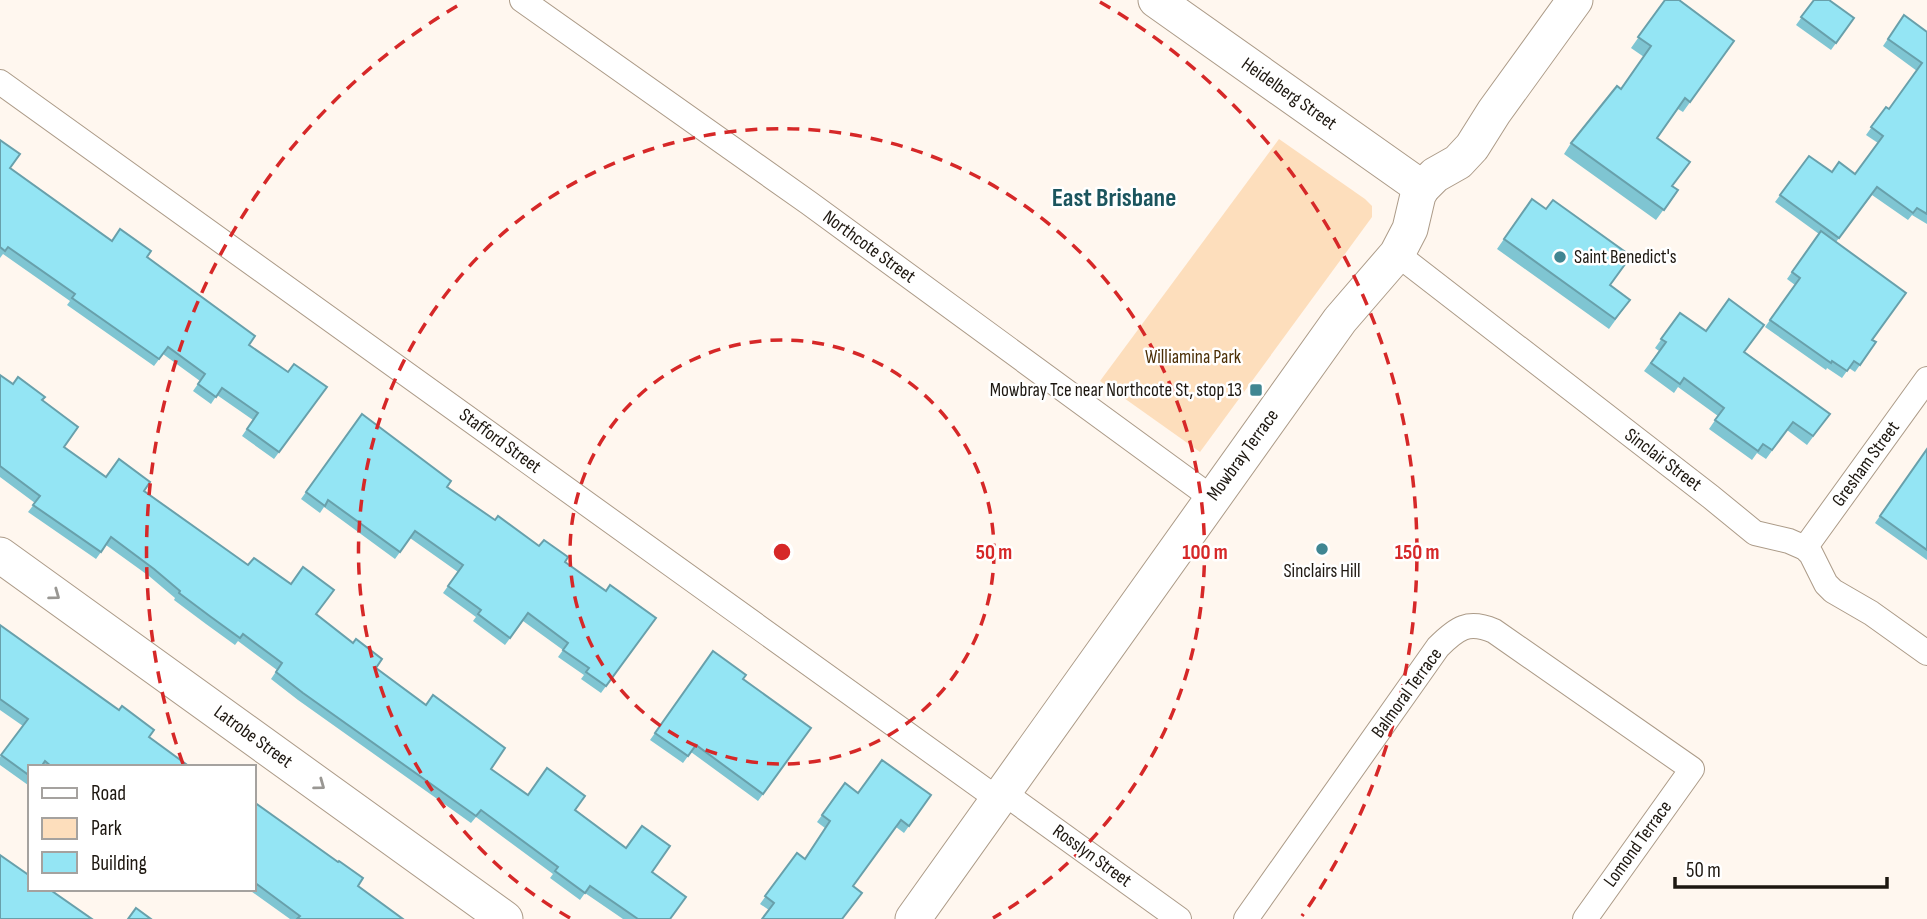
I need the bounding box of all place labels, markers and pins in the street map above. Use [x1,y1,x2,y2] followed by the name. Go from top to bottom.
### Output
[1574,246,1677,269] place label: Saint Benedict's
[1552,249,1568,265] marker: Saint Benedict's
[990,379,1242,402] place label: Mowbray Tce near Northcote St, stop 13
[1248,382,1264,398] marker: Mowbray Tce near Northcote St, stop 13
[770,540,794,564] centre of rings
[1314,541,1330,557] marker: Sinclairs Hill
[1283,560,1361,583] place label: Sinclairs Hill

